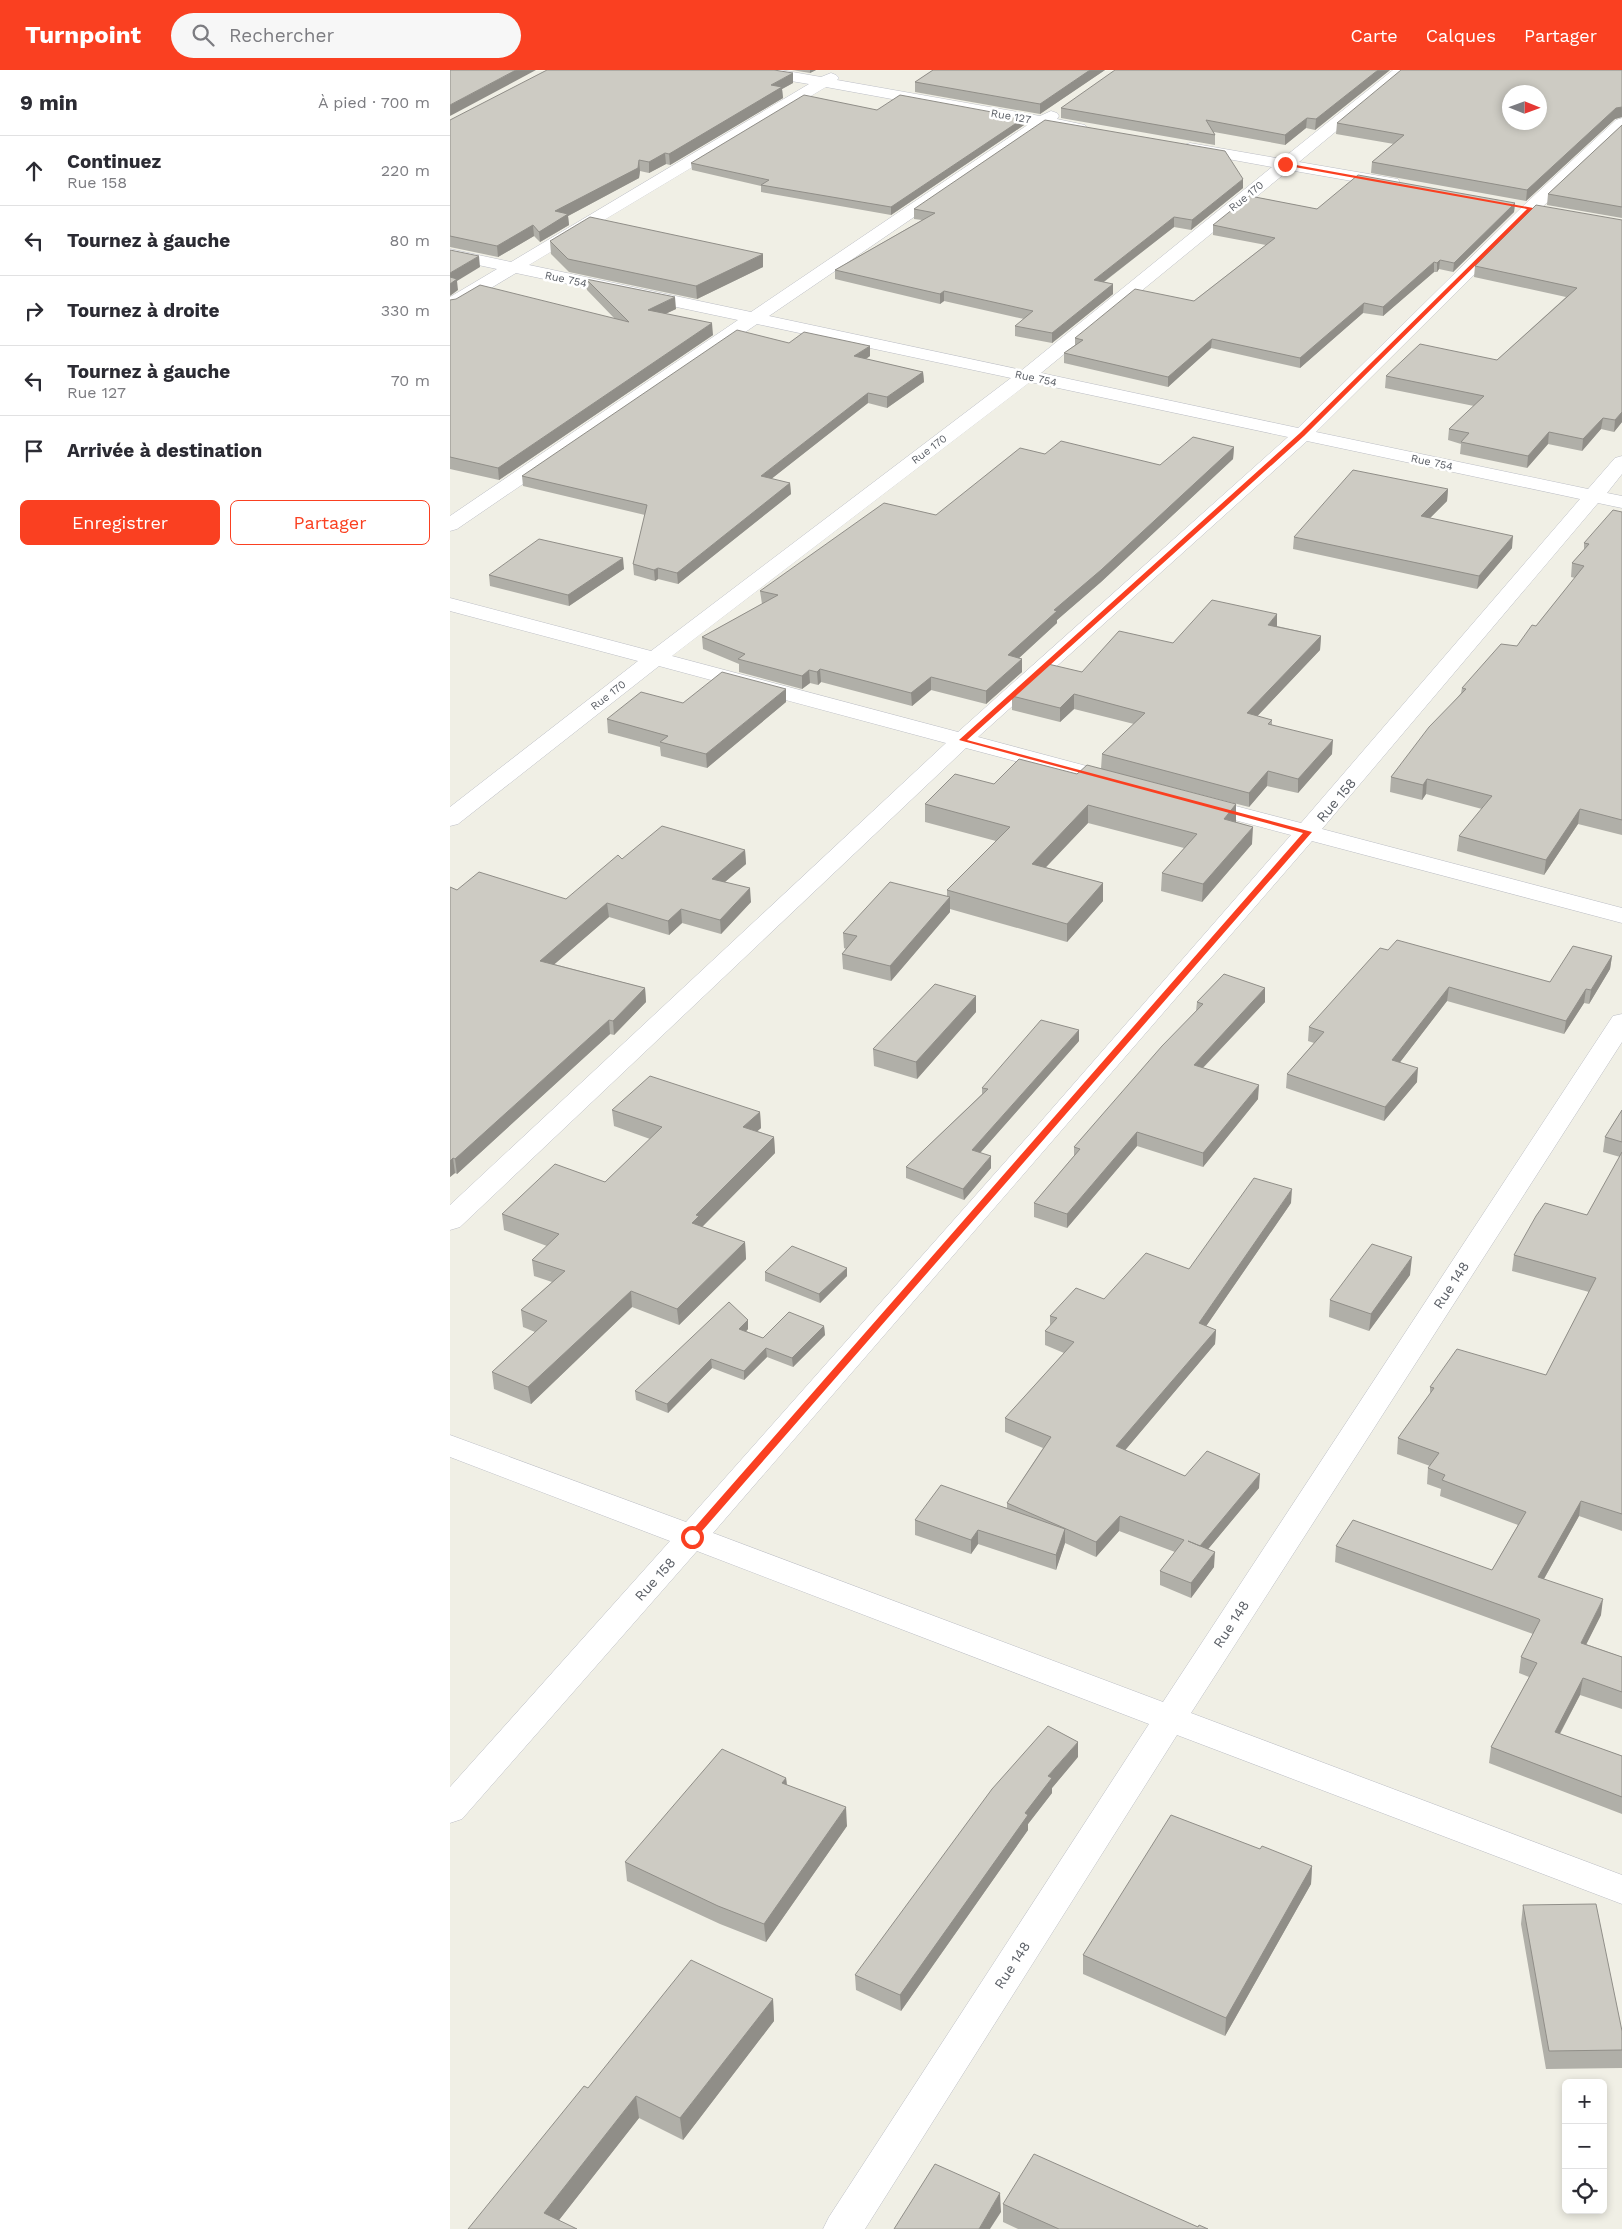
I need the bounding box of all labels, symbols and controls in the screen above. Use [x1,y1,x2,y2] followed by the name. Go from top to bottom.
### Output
[171,13,521,58] search box
[25,21,141,49] text: Turnpoint
[189,21,217,49] icon: search
[229,24,334,47] text: Rechercher
[1350,25,1398,46] text: Carte
[1426,25,1496,46] text: Calques
[1524,25,1597,46] text: Partager
[1502,85,1547,130] north arrow
[20,90,78,115] text: 9 min
[318,93,430,112] text: À pied · 700 m
[990,107,1032,126] street label: Rue 127
[67,150,161,173] text: Continuez
[1274,153,1297,176] route end
[20,157,48,185] icon: ahead
[381,161,430,180] text: 220 m
[67,173,127,192] text: Rue 158
[1226,178,1266,214] street label: Rue 170
[20,227,48,255] icon: left
[67,229,230,252] text: Tournez à gauche
[389,231,430,250] text: 80 m
[544,269,589,290] street label: Rue 754
[20,297,48,325] icon: right
[67,299,219,322] text: Tournez à droite
[381,301,430,320] text: 330 m
[67,360,230,383] text: Tournez à gauche
[20,367,48,395] icon: left
[1014,368,1059,389] street label: Rue 754
[391,371,430,390] text: 70 m
[67,383,126,402] text: Rue 127
[909,432,950,467] street label: Rue 170
[20,437,48,465] icon: arrive
[67,439,262,462] text: Arrivée à destination
[1410,452,1455,473] street label: Rue 754
[20,500,220,545] button: Enregistrer
[230,500,430,545] button: Partager
[588,678,629,713] street label: Rue 170
[1313,775,1359,825] street label: Rue 158
[1430,1258,1472,1312] street label: Rue 148
[681,1526,704,1549] route start
[631,1554,679,1604] street label: Rue 158
[1210,1597,1252,1651] street label: Rue 148
[991,1938,1033,1992] street label: Rue 148
[1562,2079,1607,2214] map controls
[1562,2079,1607,2124] button: +
[1562,2124,1607,2169] button: −
[1562,2169,1607,2214] button: locate

